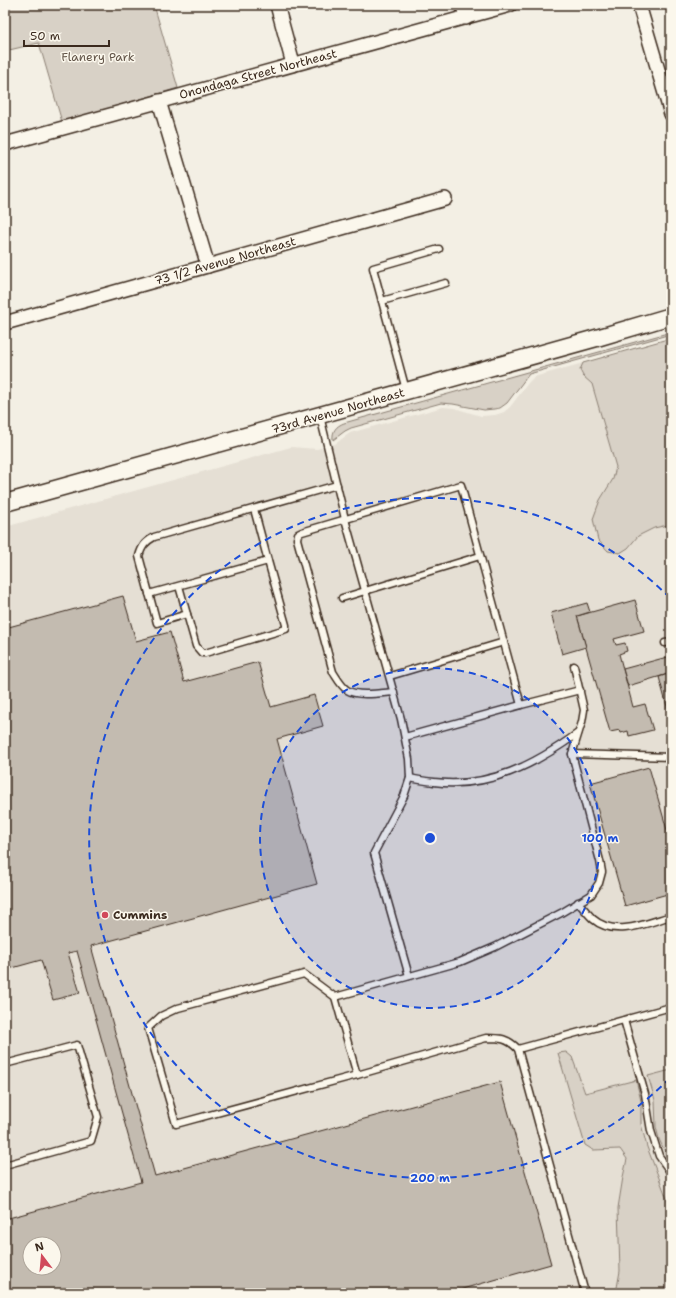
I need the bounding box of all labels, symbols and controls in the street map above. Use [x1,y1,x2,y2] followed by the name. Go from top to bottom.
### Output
[24,22,109,48] scale bar
[30,28,60,44] text: 50 m
[177,45,339,103] street label: Onondaga Street Northeast
[61,49,135,65] park label: Flanery Park
[152,233,298,289] street label: 73 1/2 Avenue Northeast
[270,384,406,438] street label: 73rd Avenue Northeast
[582,830,619,846] text: 100 m
[423,831,437,845] centre of rings
[113,907,167,923] place label: Cummins
[100,910,110,920] marker: Cummins
[410,1170,450,1186] text: 200 m
[22,1236,62,1276] north arrow
[33,1238,46,1255] text: N

